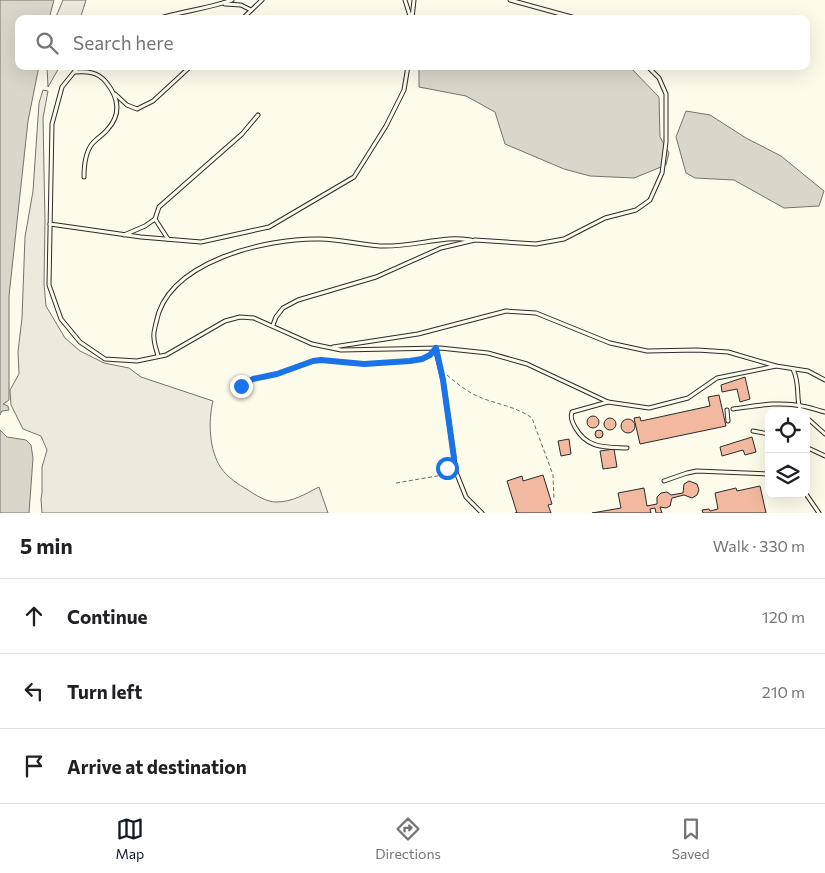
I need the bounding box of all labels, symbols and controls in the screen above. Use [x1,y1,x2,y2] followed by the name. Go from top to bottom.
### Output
[15,15,810,70] search box
[33,29,61,57] icon: search
[73,31,173,54] text: Search here
[230,375,253,398] route end
[765,408,810,498] map controls
[765,408,810,453] button: locate
[765,453,810,498] button: layers
[436,457,459,480] route start
[20,533,73,558] text: 5 min
[713,536,805,555] text: Walk · 330 m
[20,602,48,630] icon: ahead
[67,605,147,628] text: Continue
[762,607,805,626] text: 120 m
[20,677,48,705] icon: left
[67,680,142,703] text: Turn left
[762,682,805,701] text: 210 m
[20,752,48,780] icon: arrive
[67,755,247,778] text: Arrive at destination
[115,815,144,862] tab: Map
[375,815,441,862] tab: Directions
[672,815,710,862] tab: Saved

